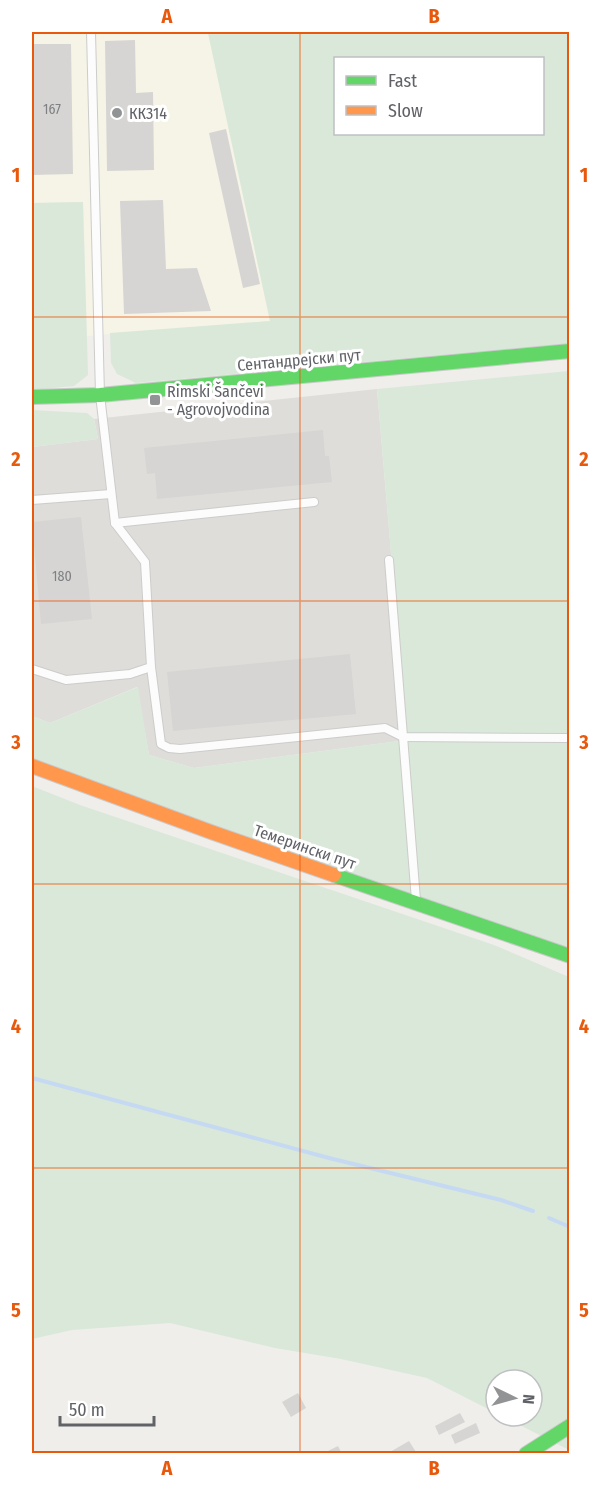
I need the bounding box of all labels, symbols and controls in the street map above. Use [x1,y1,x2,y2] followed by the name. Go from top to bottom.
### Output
[161,4,174,28] text: A
[428,4,440,28] text: B
[334,57,544,135] legend
[388,70,417,92] text: Fast
[388,100,423,122] text: Slow
[43,101,61,118] house number: 167
[129,104,167,123] place label: КК314
[110,106,124,120] marker: КК314
[12,163,20,187] text: 1
[580,163,588,187] text: 1
[236,345,362,375] street label: Сентандрејски пут
[167,381,270,419] place label: Rimski Šančevi - Agrovojvodina
[148,393,162,407] marker: Rimski Šančevi - Agrovojvodina
[10,447,21,471] text: 2
[578,447,589,471] text: 2
[52,568,72,585] house number: 180
[10,730,21,754] text: 3
[578,730,589,754] text: 3
[252,821,359,873] street label: Темерински пут
[11,1014,21,1038] text: 4
[579,1014,589,1038] text: 4
[11,1298,21,1322] text: 5
[579,1298,589,1322] text: 5
[484,1368,544,1428] north arrow
[60,1389,154,1427] scale bar
[519,1394,538,1405] text: N
[69,1399,105,1421] text: 50 m
[161,1456,174,1480] text: A
[428,1456,440,1480] text: B

